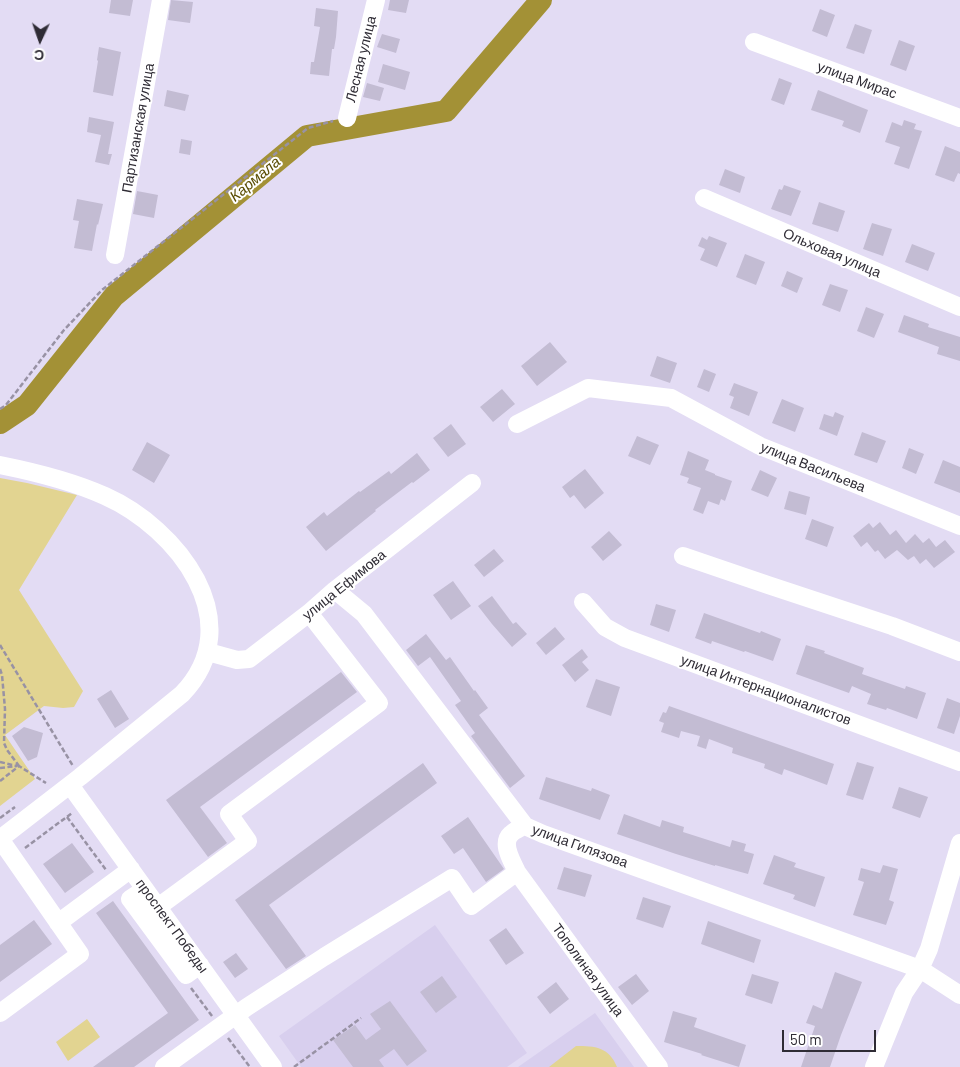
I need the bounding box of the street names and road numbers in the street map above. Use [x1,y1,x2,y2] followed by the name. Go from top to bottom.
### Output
[342,14,380,104] street label: Лесная улица
[815,58,899,102] street label: улица Мирас
[118,62,158,194] street label: Партизанская улица
[781,225,883,281] street label: Ольховая улица
[758,438,868,496] street label: улица Васильева
[299,546,389,624] street label: улица Ефимова
[679,651,853,729] street label: улица Интернационалистов
[530,821,630,871] street label: улица Гилязова
[132,876,212,976] street label: проспект Победы
[549,920,627,1020] street label: Тополиная улица

